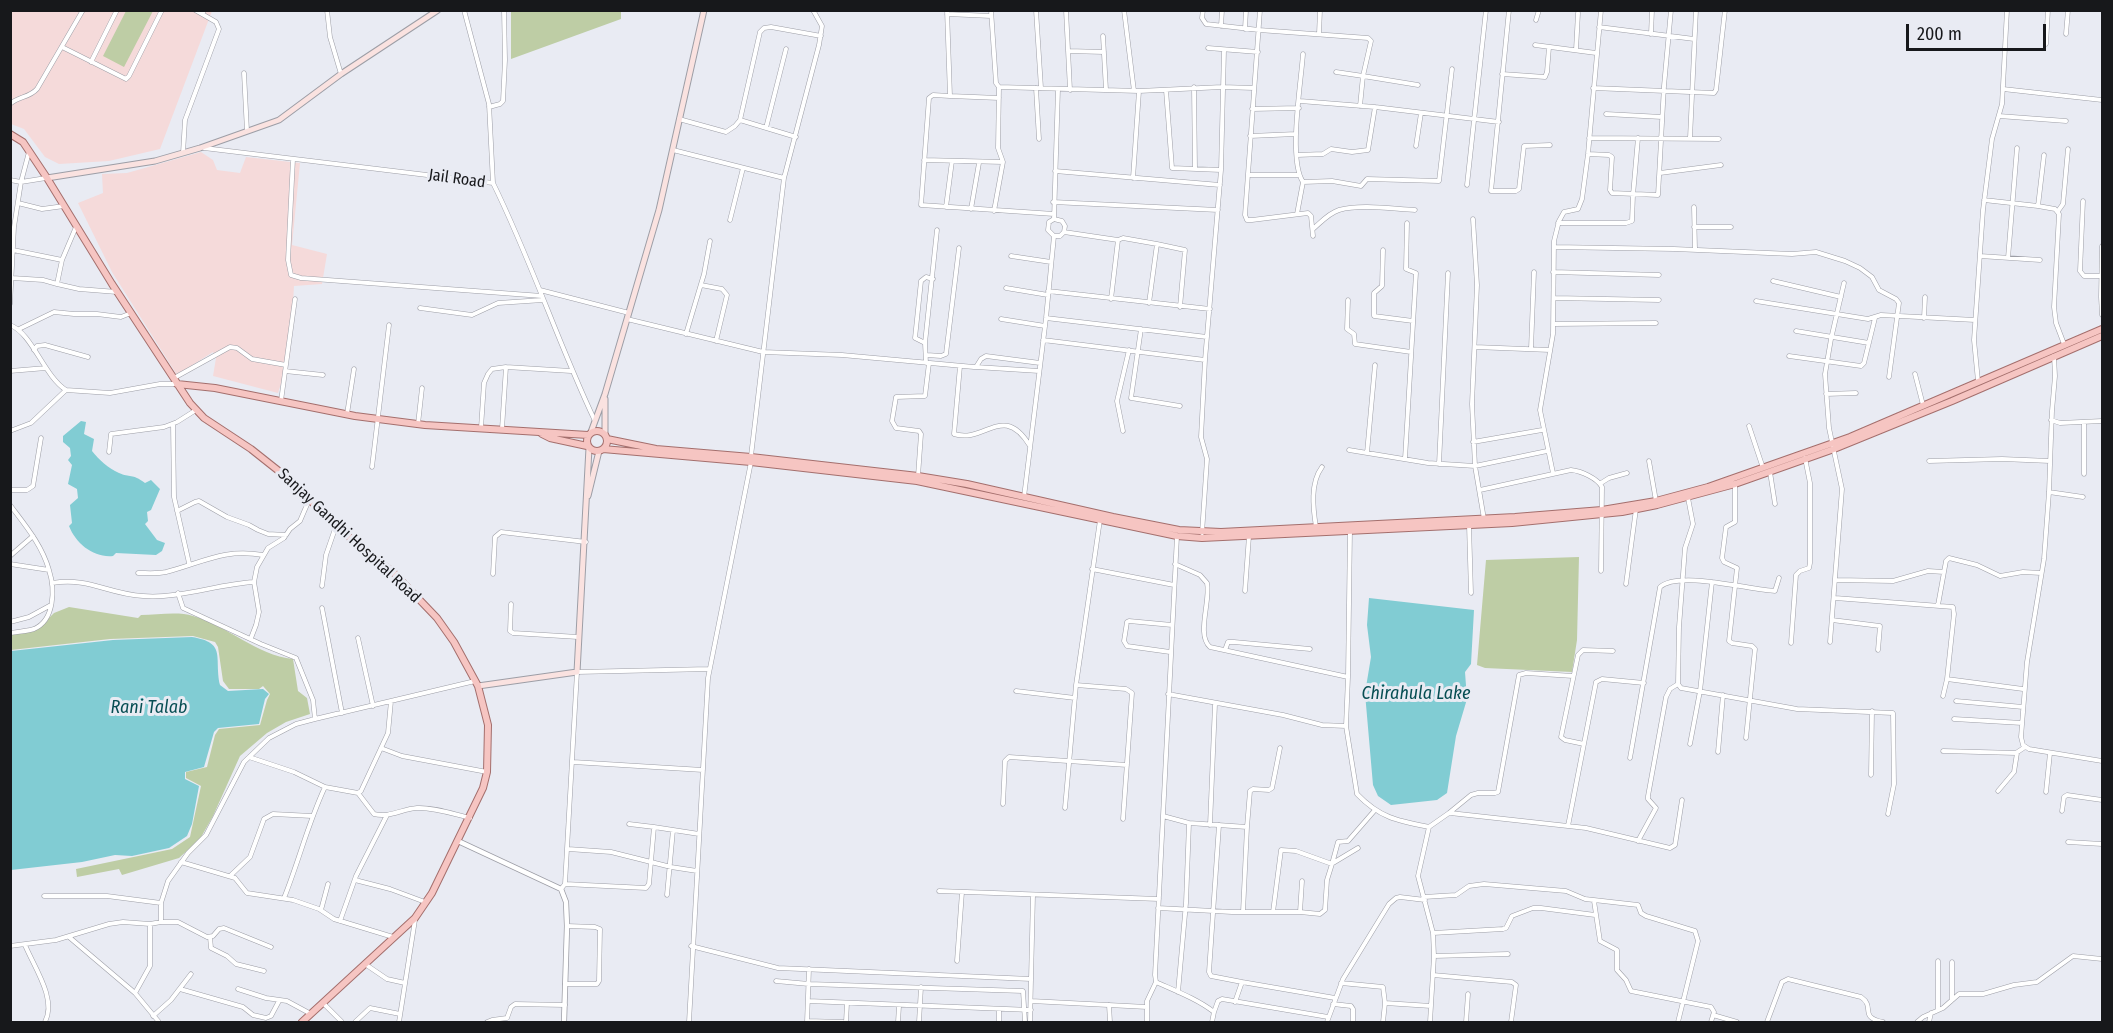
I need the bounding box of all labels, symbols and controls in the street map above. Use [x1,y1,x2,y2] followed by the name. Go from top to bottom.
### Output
[1909,12,2048,50] scale bar
[1917,23,1962,45] text: 200 m
[427,165,487,193] street label: Jail Road
[274,465,424,607] street label: Sanjay Gandhi Hospital Road
[1361,683,1471,705] water label: Chirahula Lake
[110,697,188,719] water label: Rani Talab

